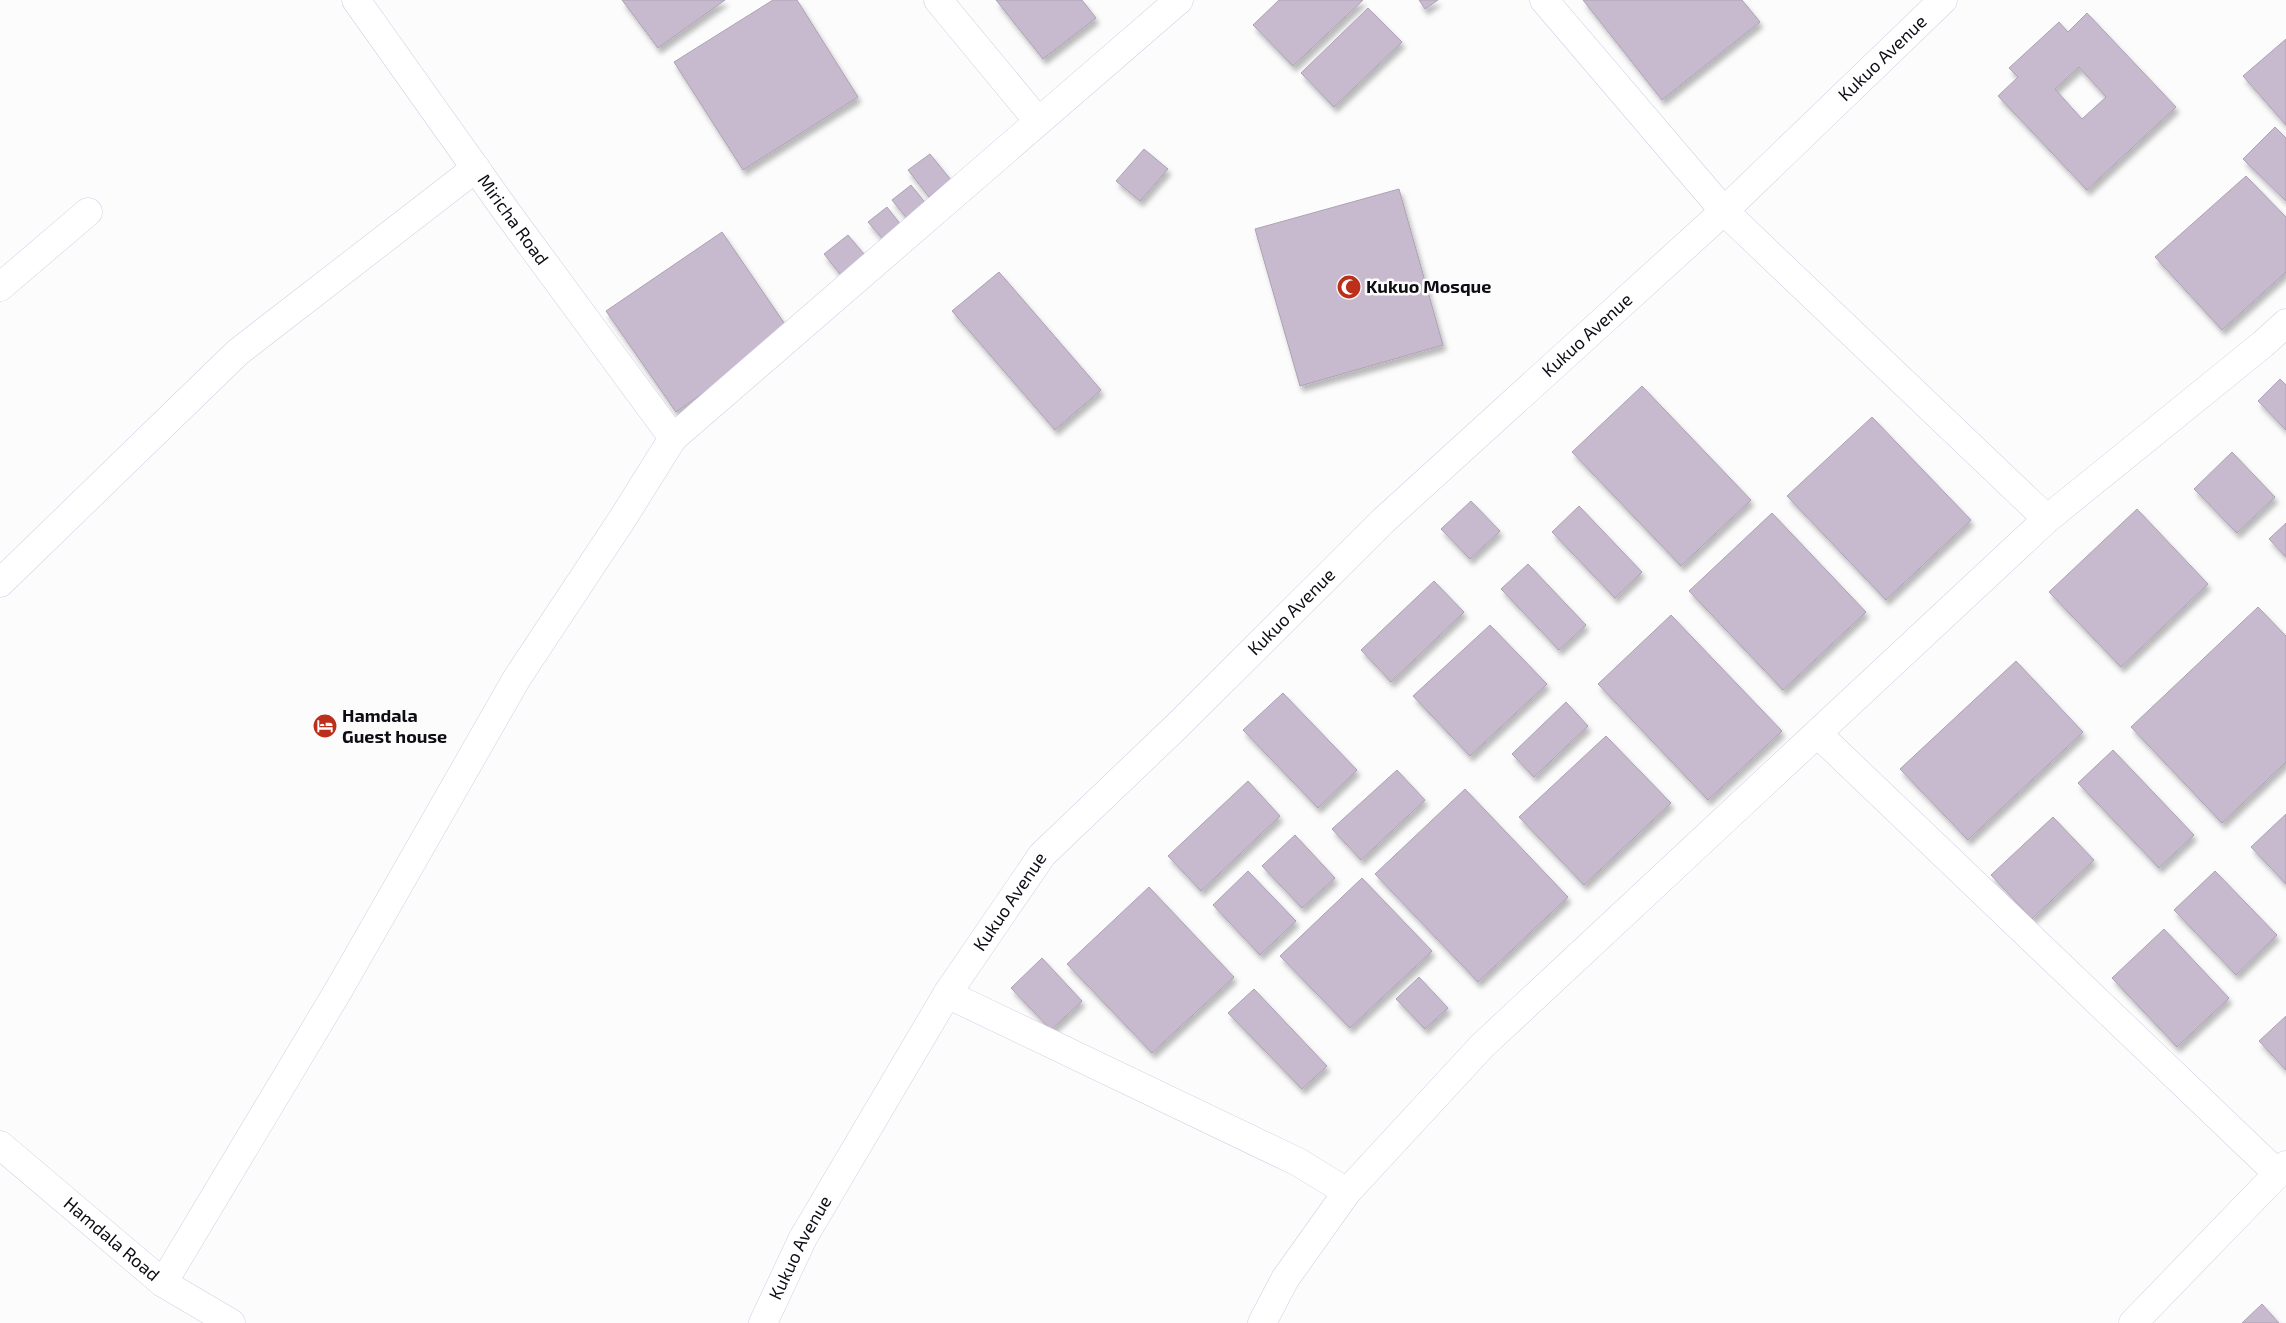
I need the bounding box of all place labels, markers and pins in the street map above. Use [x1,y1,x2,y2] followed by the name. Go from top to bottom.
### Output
[1336,274,1362,300] mosque icon: Kukuo Mosque
[1366,275,1491,297] place label: Kukuo Mosque
[342,704,447,747] place label: Hamdala Guest house
[312,713,338,739] hotel icon: Hamdala Guest house

